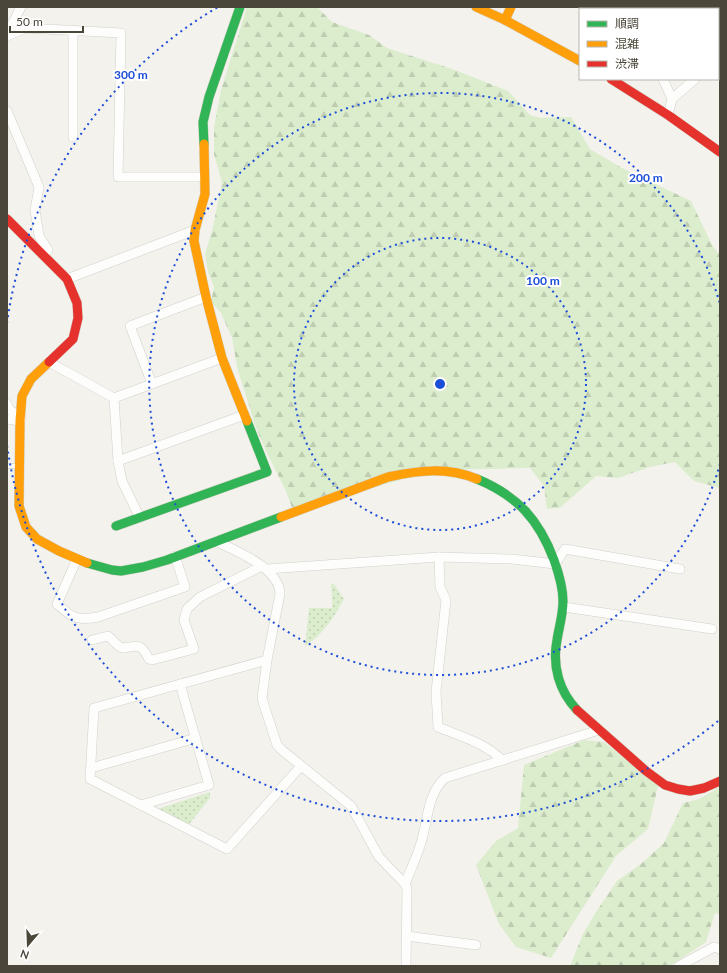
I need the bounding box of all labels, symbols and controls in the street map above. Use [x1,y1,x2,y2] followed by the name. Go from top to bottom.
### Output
[10,8,83,34] scale bar
[579,8,719,80] legend
[16,14,43,29] text: 50 m
[615,16,639,31] text: 順調
[615,36,639,51] text: 混雑
[615,56,639,71] text: 渋滞
[114,67,148,82] text: 300 m
[629,170,663,185] text: 200 m
[526,273,560,288] text: 100 m
[433,377,447,391] centre of rings
[8,925,48,965] north arrow
[18,947,31,962] text: N

